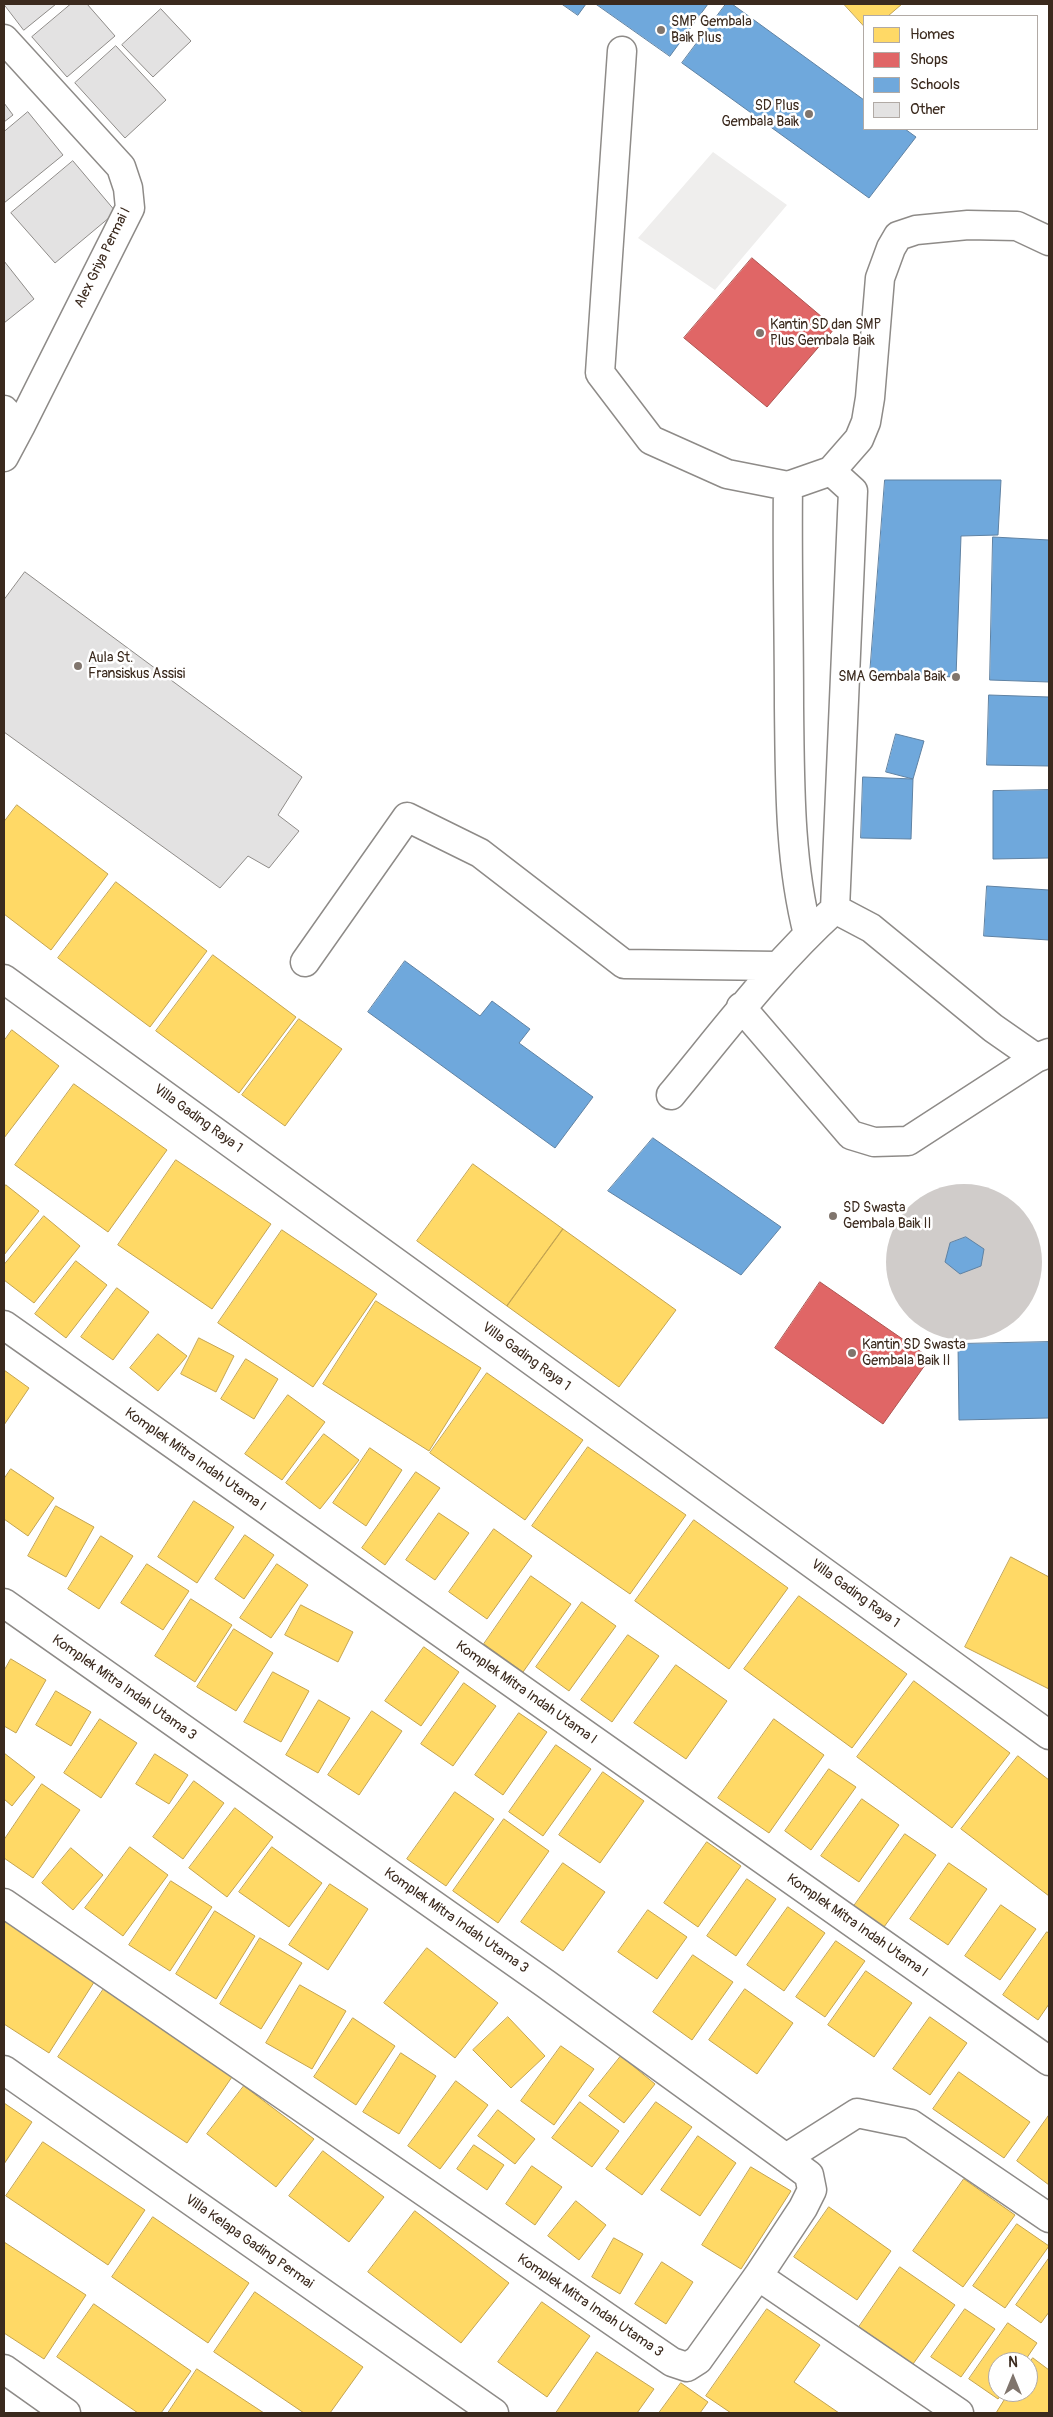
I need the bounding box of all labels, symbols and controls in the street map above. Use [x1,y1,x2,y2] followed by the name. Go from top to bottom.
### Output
[671,14,752,46] place label: SMP Gembala Baik Plus
[863,15,1038,130] legend
[655,24,667,36] marker: SMP Gembala Baik Plus
[910,25,955,44] text: Homes
[910,50,948,69] text: Shops
[910,75,960,94] text: Schools
[721,98,799,130] place label: SD Plus Gembala Baik
[910,100,945,119] text: Other
[803,108,815,120] marker: SD Plus Gembala Baik
[71,205,135,311] street label: Alex Griya Permai I
[770,317,881,350] place label: Kantin SD dan SMP Plus Gembala Baik
[754,327,766,339] marker: Kantin SD dan SMP Plus Gembala Baik
[88,650,185,682] place label: Aula St. Fransiskus Assisi
[72,660,84,672] marker: Aula St. Fransiskus Assisi
[838,669,946,685] place label: SMA Gembala Baik
[950,671,962,683] marker: SMA Gembala Baik
[150,1081,246,1157] street label: Villa Gading Raya 1
[843,1200,931,1232] place label: SD Swasta Gembala Baik II
[827,1210,839,1222] marker: SD Swasta Gembala Baik II
[478,1319,574,1395] street label: Villa Gading Raya 1
[862,1337,966,1370] place label: Kantin SD Swasta Gembala Baik II
[846,1347,858,1359] marker: Kantin SD Swasta Gembala Baik II
[121,1405,269,1515] street label: Komplek Mitra Indah Utama I
[807,1556,903,1632] street label: Villa Gading Raya 1
[49,1632,199,1744] street label: Komplek Mitra Indah Utama 3
[452,1638,600,1748] street label: Komplek Mitra Indah Utama I
[381,1865,531,1977] street label: Komplek Mitra Indah Utama 3
[783,1871,931,1981] street label: Komplek Mitra Indah Utama I
[182,2191,316,2293] street label: Villa Kelapa Gading Permai
[514,2251,666,2361] street label: Komplek Mitra Indah Utama 3
[988,2352,1038,2402] north arrow
[1008,2354,1018,2371] text: N

